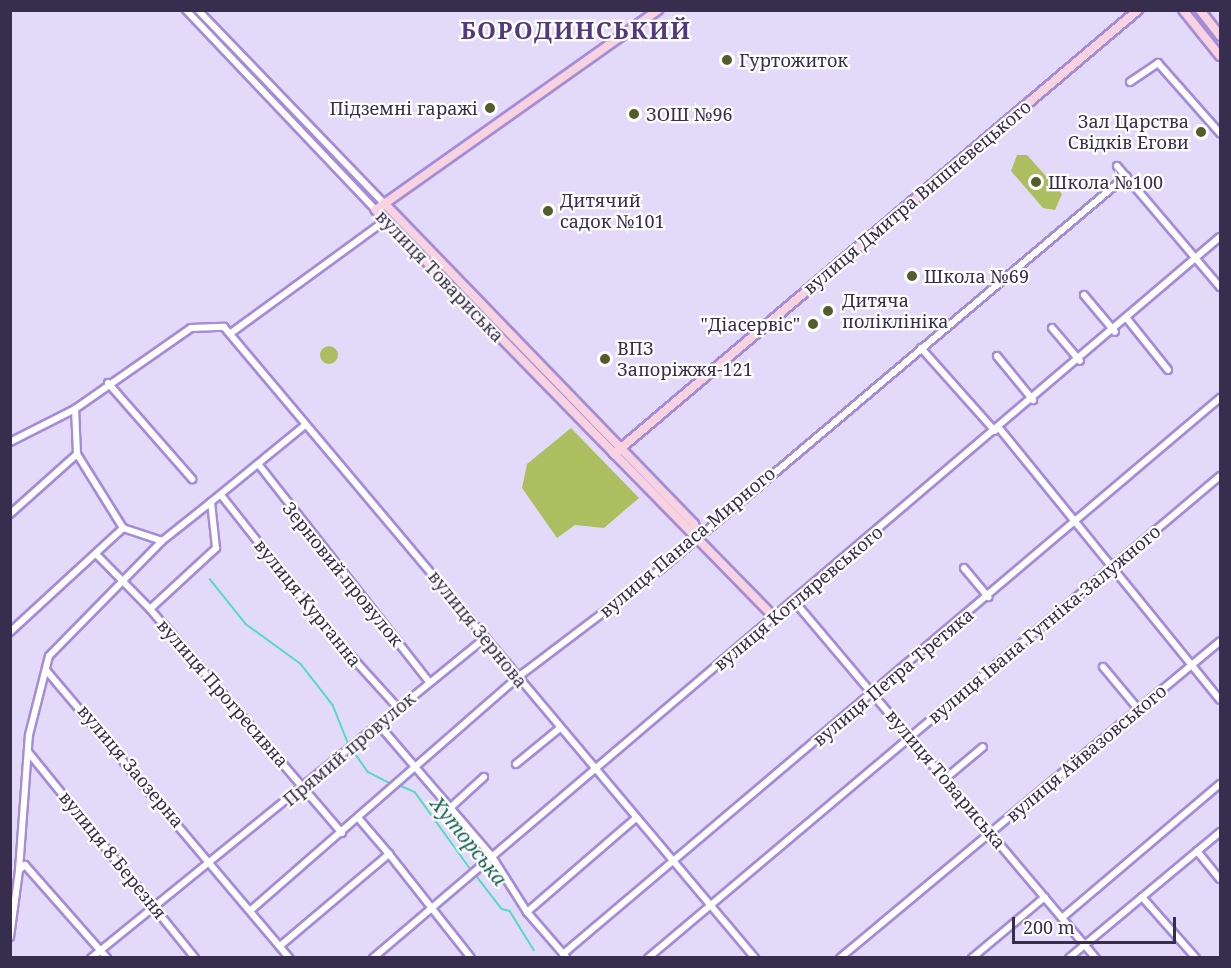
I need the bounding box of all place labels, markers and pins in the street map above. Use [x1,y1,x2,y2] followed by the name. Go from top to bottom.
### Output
[739,49,848,71] place label: Гуртожиток
[720,53,734,67] marker: Гуртожиток
[329,97,478,119] place label: Підземні гаражі
[483,101,497,115] marker: Підземні гаражі
[646,103,733,125] place label: ЗОШ №96
[627,107,641,121] marker: ЗОШ №96
[1068,111,1189,154] place label: Зал Царства Свiдкiв Егови
[1194,125,1208,139] marker: Зал Царства Свiдкiв Егови
[1048,171,1163,193] place label: Школа №100
[1029,175,1043,189] marker: Школа №100
[560,190,665,232] place label: Дитячий садок №101
[541,204,555,218] marker: Дитячий садок №101
[924,265,1029,287] place label: Школа №69
[905,269,919,283] marker: Школа №69
[842,290,949,332] place label: Дитяча поліклініка
[819,302,837,320] marker: Дитяча поліклініка
[701,313,800,335] place label: "Діасервіс"
[804,315,822,333] marker: "Діасервіс"
[617,338,753,380] place label: ВПЗ Запоріжжя-121
[598,352,612,366] marker: ВПЗ Запоріжжя-121

